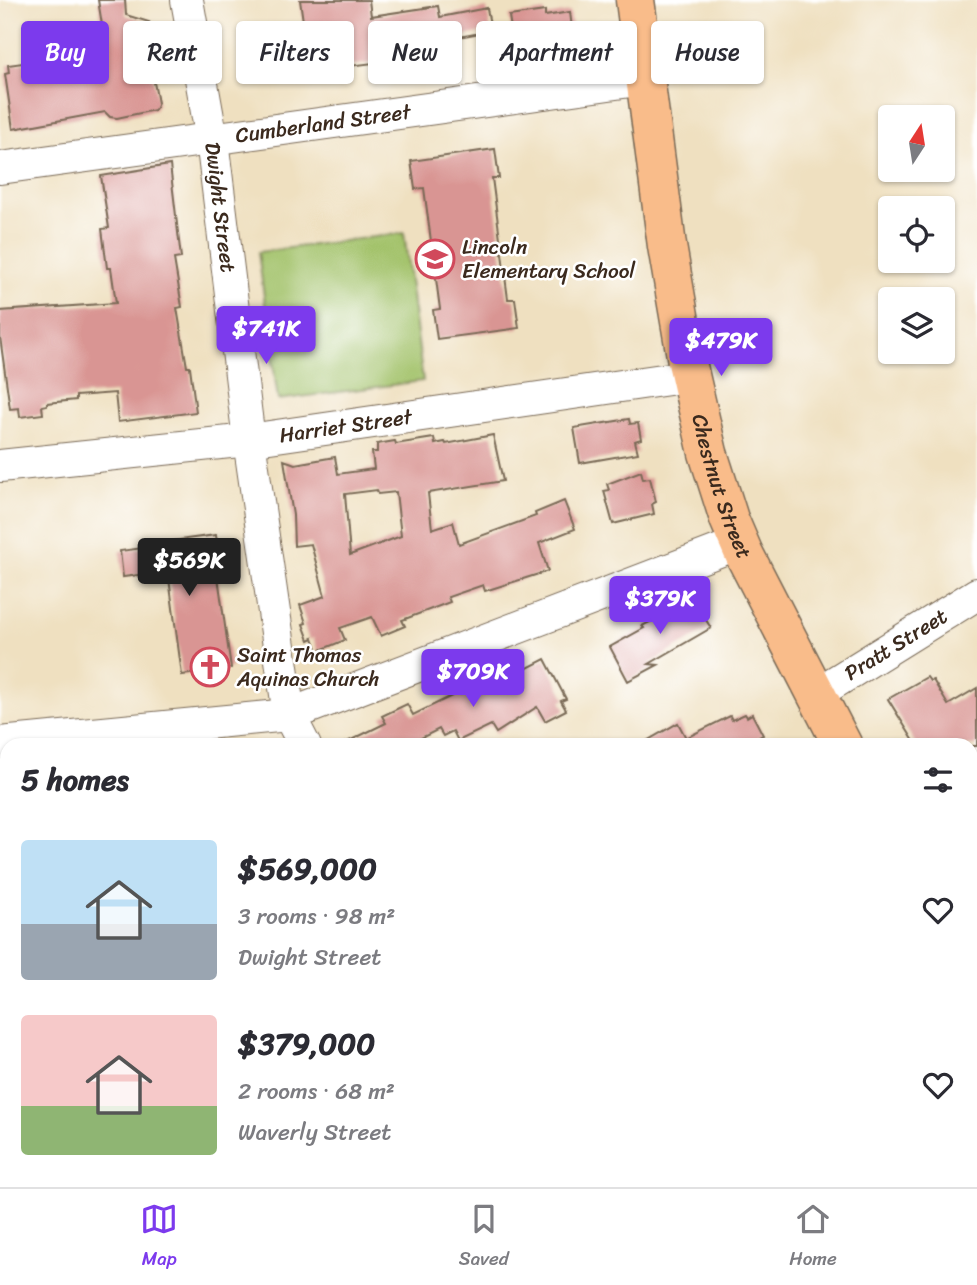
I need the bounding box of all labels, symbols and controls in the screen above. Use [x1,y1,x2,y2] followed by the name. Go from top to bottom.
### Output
[21,21,109,84] chip: Buy
[123,21,222,84] chip: Rent
[236,21,354,84] chip: Filters
[368,21,462,84] chip: New
[476,21,637,84] chip: Apartment
[651,21,764,84] chip: House
[233,92,415,154] street label: Cumberland Street
[878,105,956,182] north arrow
[878,105,955,364] map controls
[193,140,247,275] street label: Dwight Street
[878,196,955,273] button: locate
[462,228,636,290] place label: Lincoln Elementary School
[414,238,456,280] school or university icon: Lincoln Elementary School
[878,287,955,364] button: layers
[217,306,315,366] pin: $741K
[233,308,299,349] text: $741K
[672,318,770,378] pin: $479K
[685,320,757,361] text: $479K
[277,397,416,454] street label: Harriet Street
[681,410,763,565] street label: Chestnut Street
[140,538,238,598] pin: $569K
[154,540,224,581] text: $569K
[611,576,709,636] pin: $379K
[625,578,695,619] text: $379K
[837,598,955,691] street label: Pratt Street
[236,636,379,698] place label: Saint Thomas Aquinas Church
[189,646,231,688] church icon: Saint Thomas Aquinas Church
[424,650,522,709] pin: $709K
[437,651,509,692] text: $709K
[21,753,129,807] text: 5 homes
[919,761,957,799] icon: filters
[238,842,377,896] text: $569,000
[77,868,161,952] icon: home
[919,891,957,929] icon: heart
[238,896,395,937] text: 3 rooms · 98 m²
[238,937,381,978] text: Dwight Street
[238,1017,375,1071] text: $379,000
[77,1043,161,1127] icon: home
[919,1066,957,1104] icon: heart
[238,1071,395,1112] text: 2 rooms · 68 m²
[238,1112,391,1153] text: Waverly Street
[140,1200,178,1275] tab: Map
[459,1200,509,1275] tab: Saved
[789,1200,837,1275] tab: Home

